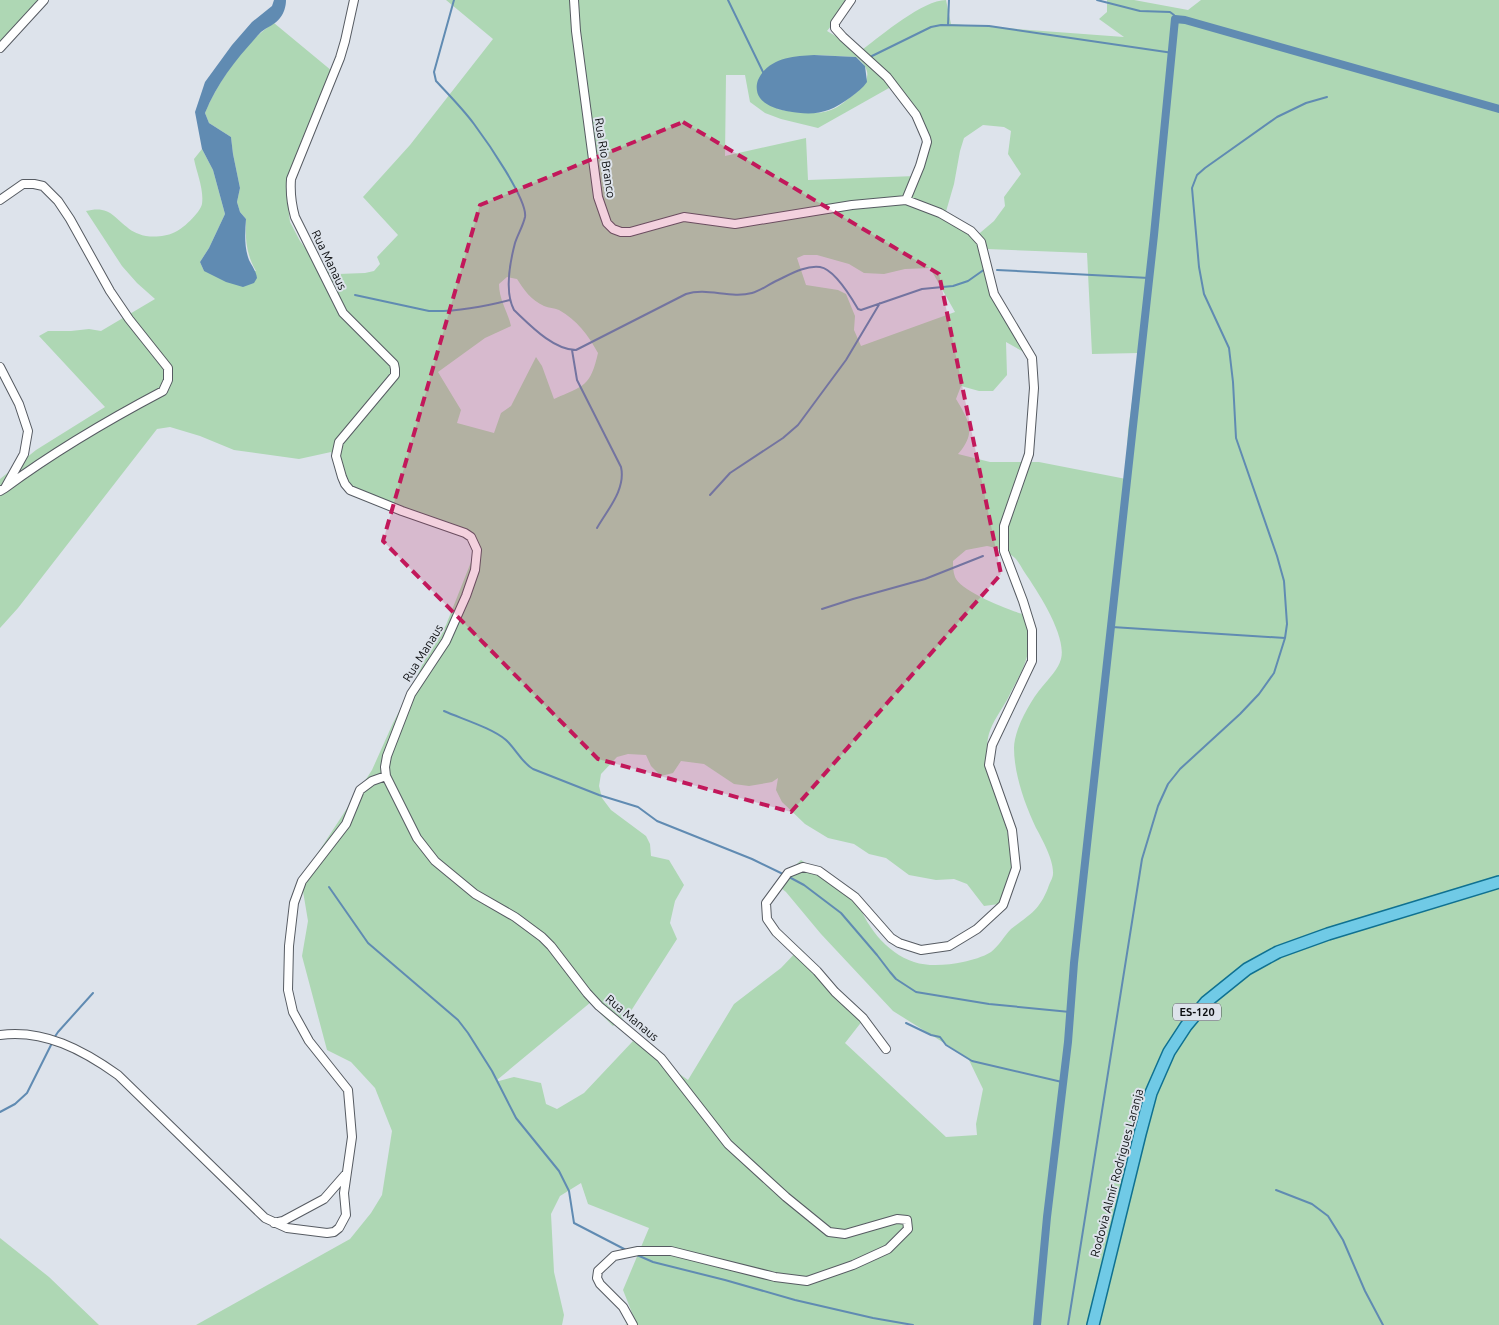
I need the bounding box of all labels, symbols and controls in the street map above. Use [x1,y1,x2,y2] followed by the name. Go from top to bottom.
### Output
[593,117,618,199] street label: Rua Rio Branco
[309,228,350,292] street label: Rua Manaus
[400,622,445,684] street label: Rua Manaus
[603,992,661,1043] street label: Rua Manaus
[1173,1004,1221,1020] road number: ES-120
[1088,1087,1145,1259] street label: Rodovia Almir Rodrigues Laranja

